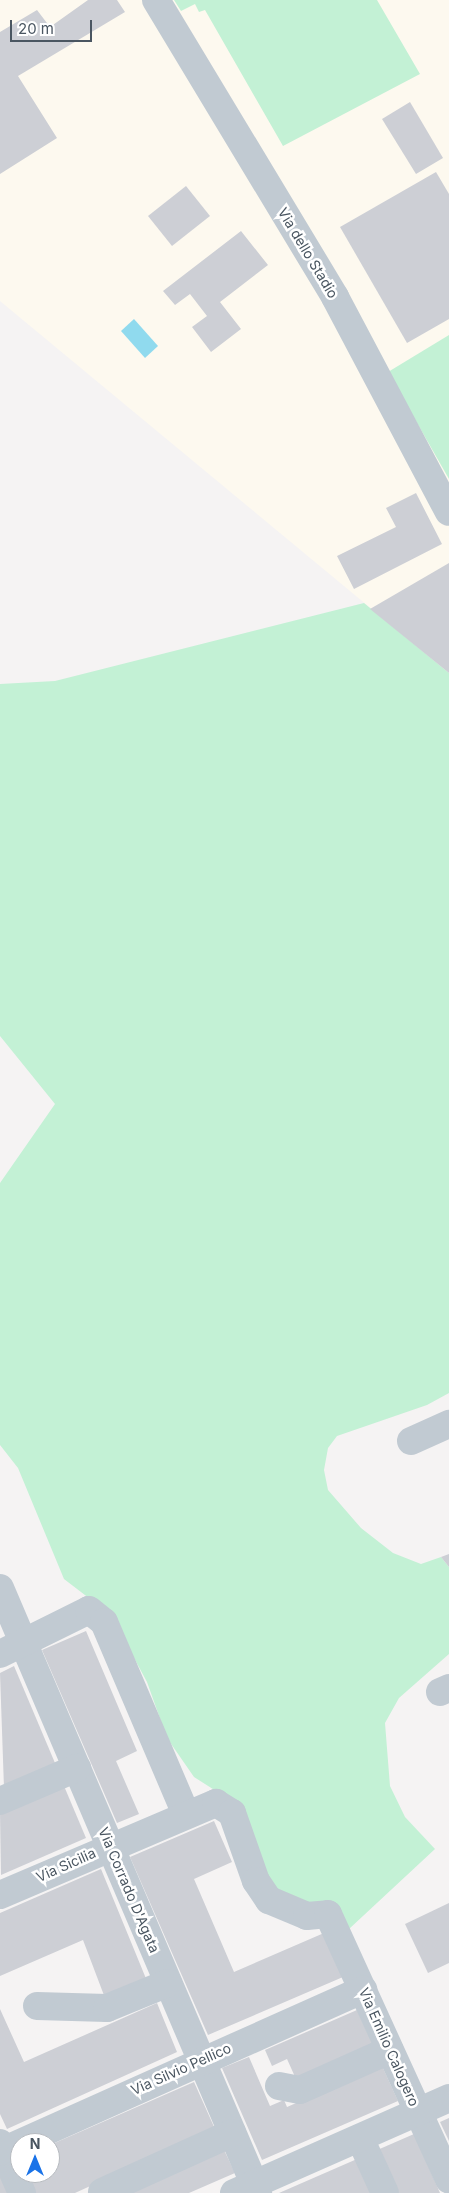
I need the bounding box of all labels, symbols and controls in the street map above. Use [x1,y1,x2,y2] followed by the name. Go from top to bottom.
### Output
[12,10,95,42] scale bar
[18,19,54,38] text: 20 m
[274,205,342,301] street label: Via dello Stadio
[95,1825,163,1955] street label: Via Corrado D'Agata
[34,1844,98,1886] street label: Via Sicilia
[355,1985,423,2109] street label: Via Emilio Calogero
[128,2039,234,2099] street label: Via Silvio Pellico
[10,2133,60,2183] north arrow
[30,2135,40,2152] text: N

